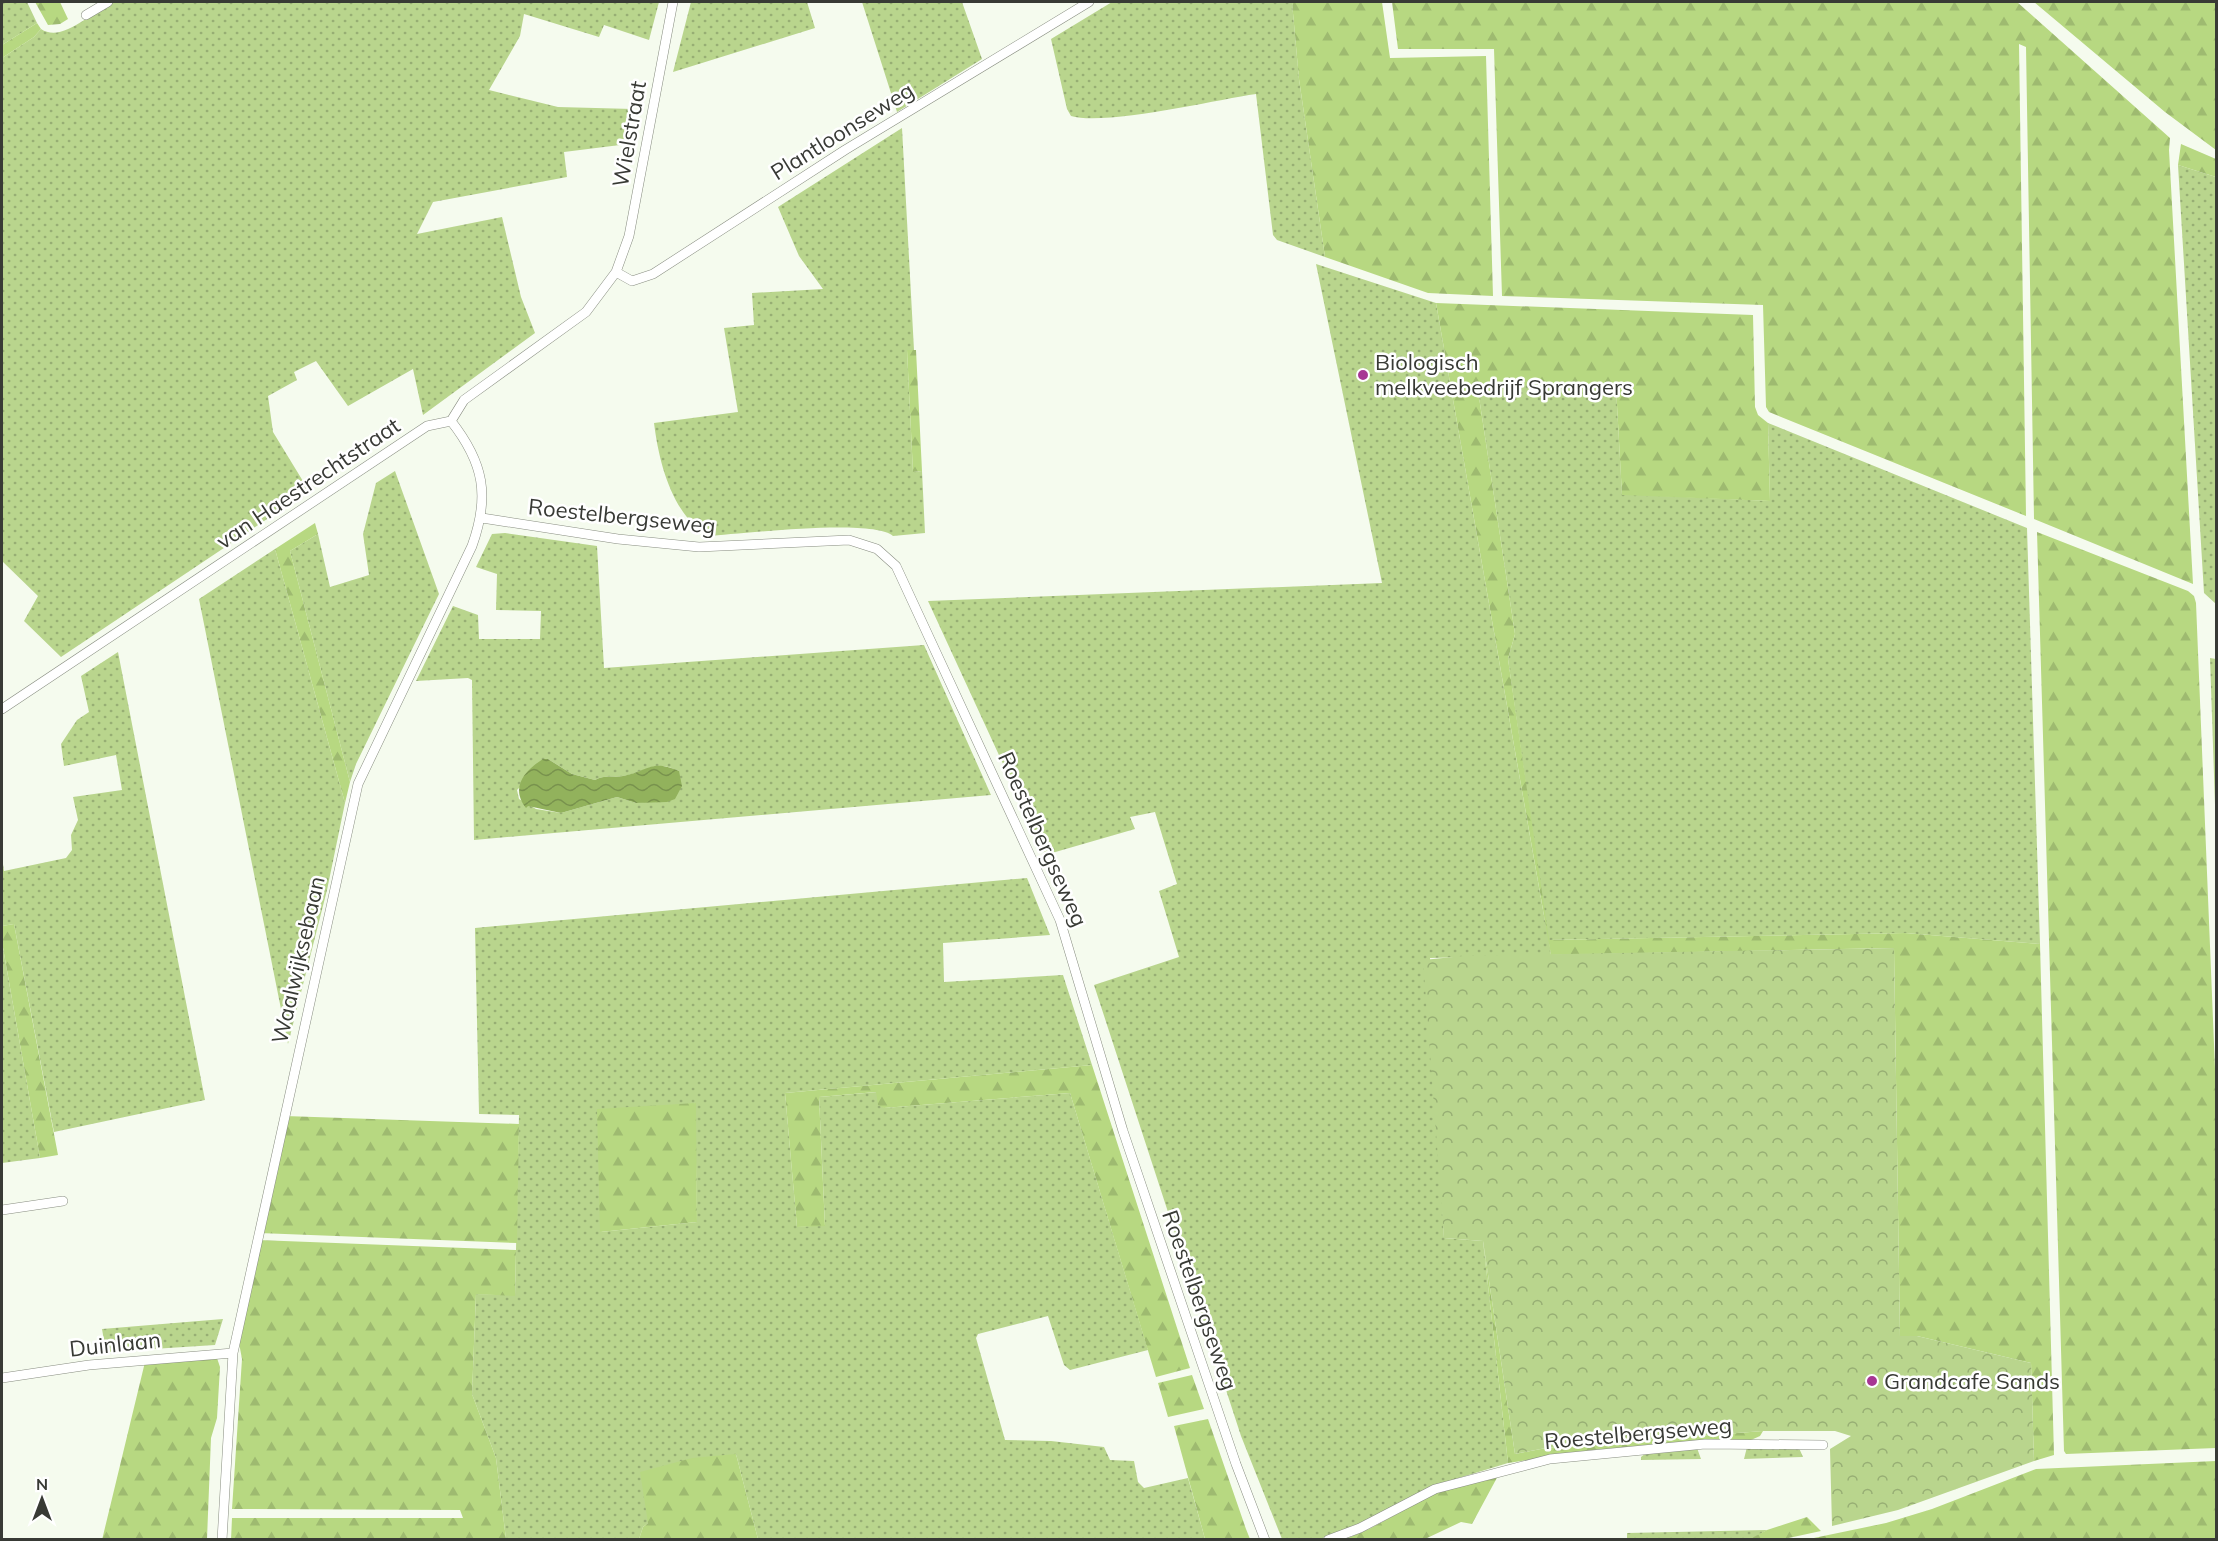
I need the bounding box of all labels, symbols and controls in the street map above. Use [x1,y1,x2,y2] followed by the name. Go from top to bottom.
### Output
[765,76,919,186] street label: Plantloonseweg
[606,78,652,189] street label: Wielstraat
[1375,348,1633,401] place label: Biologisch melkveebedrijf Sprangers
[1356,368,1370,382] marker: Biologisch melkveebedrijf Sprangers
[211,411,405,555] street label: van Haestrechtstraat
[527,492,717,540] street label: Roestelbergseweg
[992,747,1094,931] street label: Roestelbergseweg
[265,874,331,1046] street label: Waalwijksebaan
[1156,1206,1244,1394] street label: Roestelbergseweg
[68,1325,162,1363] street label: Duinlaan
[1884,1367,2060,1395] place label: Grandcafe Sands
[1865,1374,1879,1388] marker: Grandcafe Sands
[1543,1411,1733,1455] street label: Roestelbergseweg
[12,1469,72,1529] north arrow
[36,1474,48,1494] text: N

